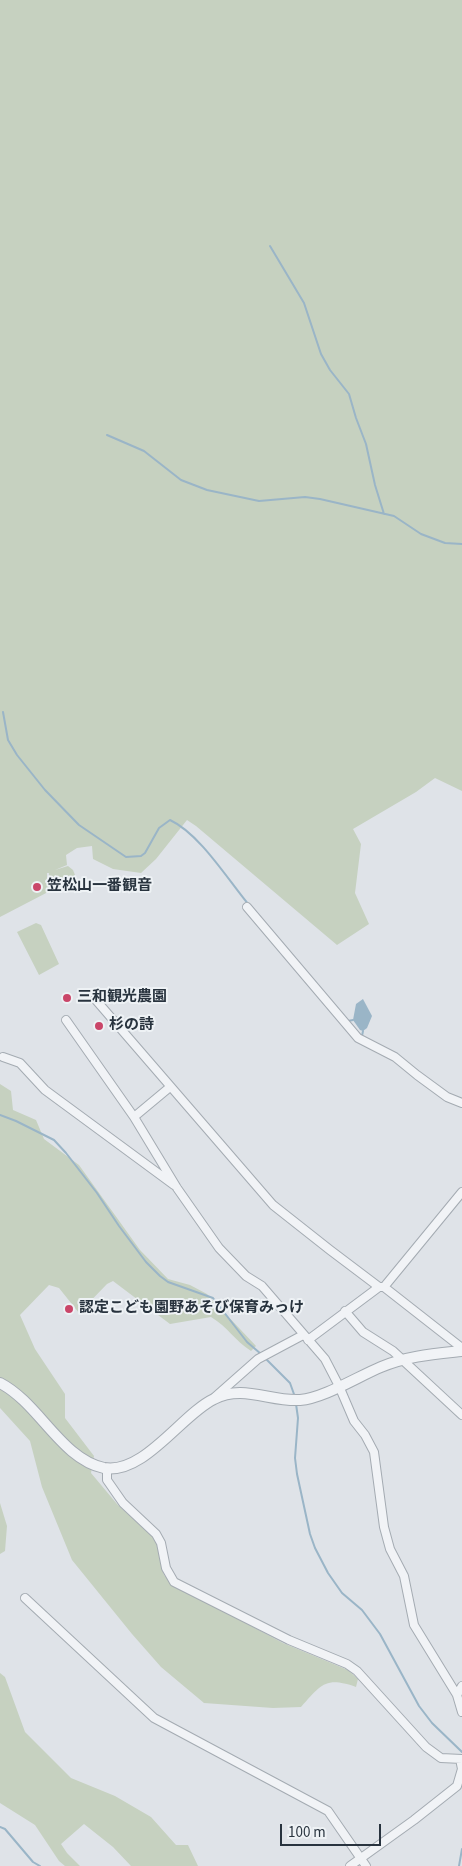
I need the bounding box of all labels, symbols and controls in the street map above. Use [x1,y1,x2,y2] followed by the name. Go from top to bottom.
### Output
[47,878,152,896] place label: 笠松山一番観音
[31,881,43,893] marker: 笠松山一番観音
[77,989,167,1007] place label: 三和観光農園
[61,992,73,1004] marker: 三和観光農園
[109,1017,154,1035] place label: 杉の詩
[93,1020,105,1032] marker: 杉の詩
[79,1300,304,1318] place label: 認定こども園野あそび保育みっけ
[63,1303,75,1315] marker: 認定こども園野あそび保育みっけ
[282,1814,383,1846] scale bar
[288,1822,326,1843] text: 100 m

